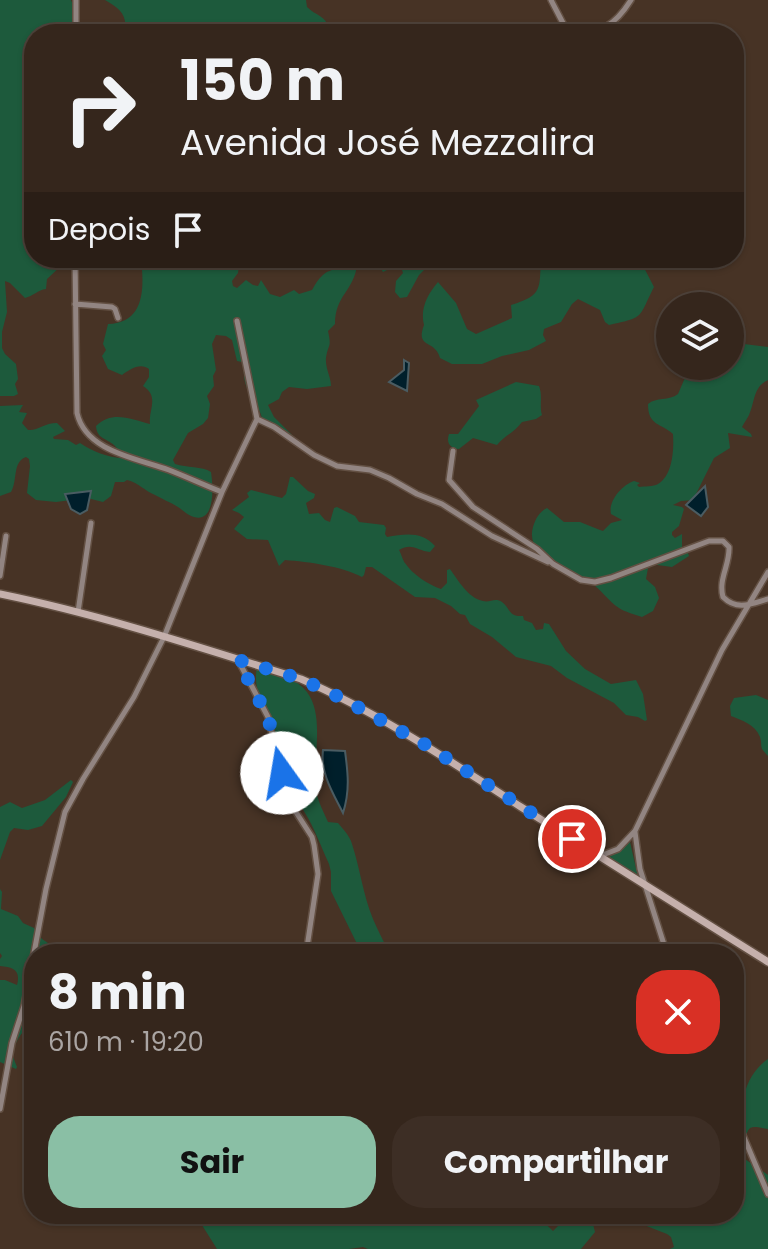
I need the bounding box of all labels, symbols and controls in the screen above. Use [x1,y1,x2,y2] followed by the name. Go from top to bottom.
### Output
[180,41,345,120] text: 150 m
[48,56,152,160] icon: right
[180,117,596,168] text: Avenida José Mezzalira
[48,208,150,251] text: Depois
[166,208,210,252] icon: arrive
[656,292,744,380] map controls
[656,292,744,380] button: layers
[240,731,324,815] position arrow
[538,805,606,873] pin
[550,817,594,861] icon: arrive
[48,959,187,1026] text: 8 min
[636,970,720,1054] button: close
[48,1024,204,1060] text: 610 m · 19:20
[48,1116,376,1208] button: Sair
[392,1116,720,1208] button: Compartilhar

